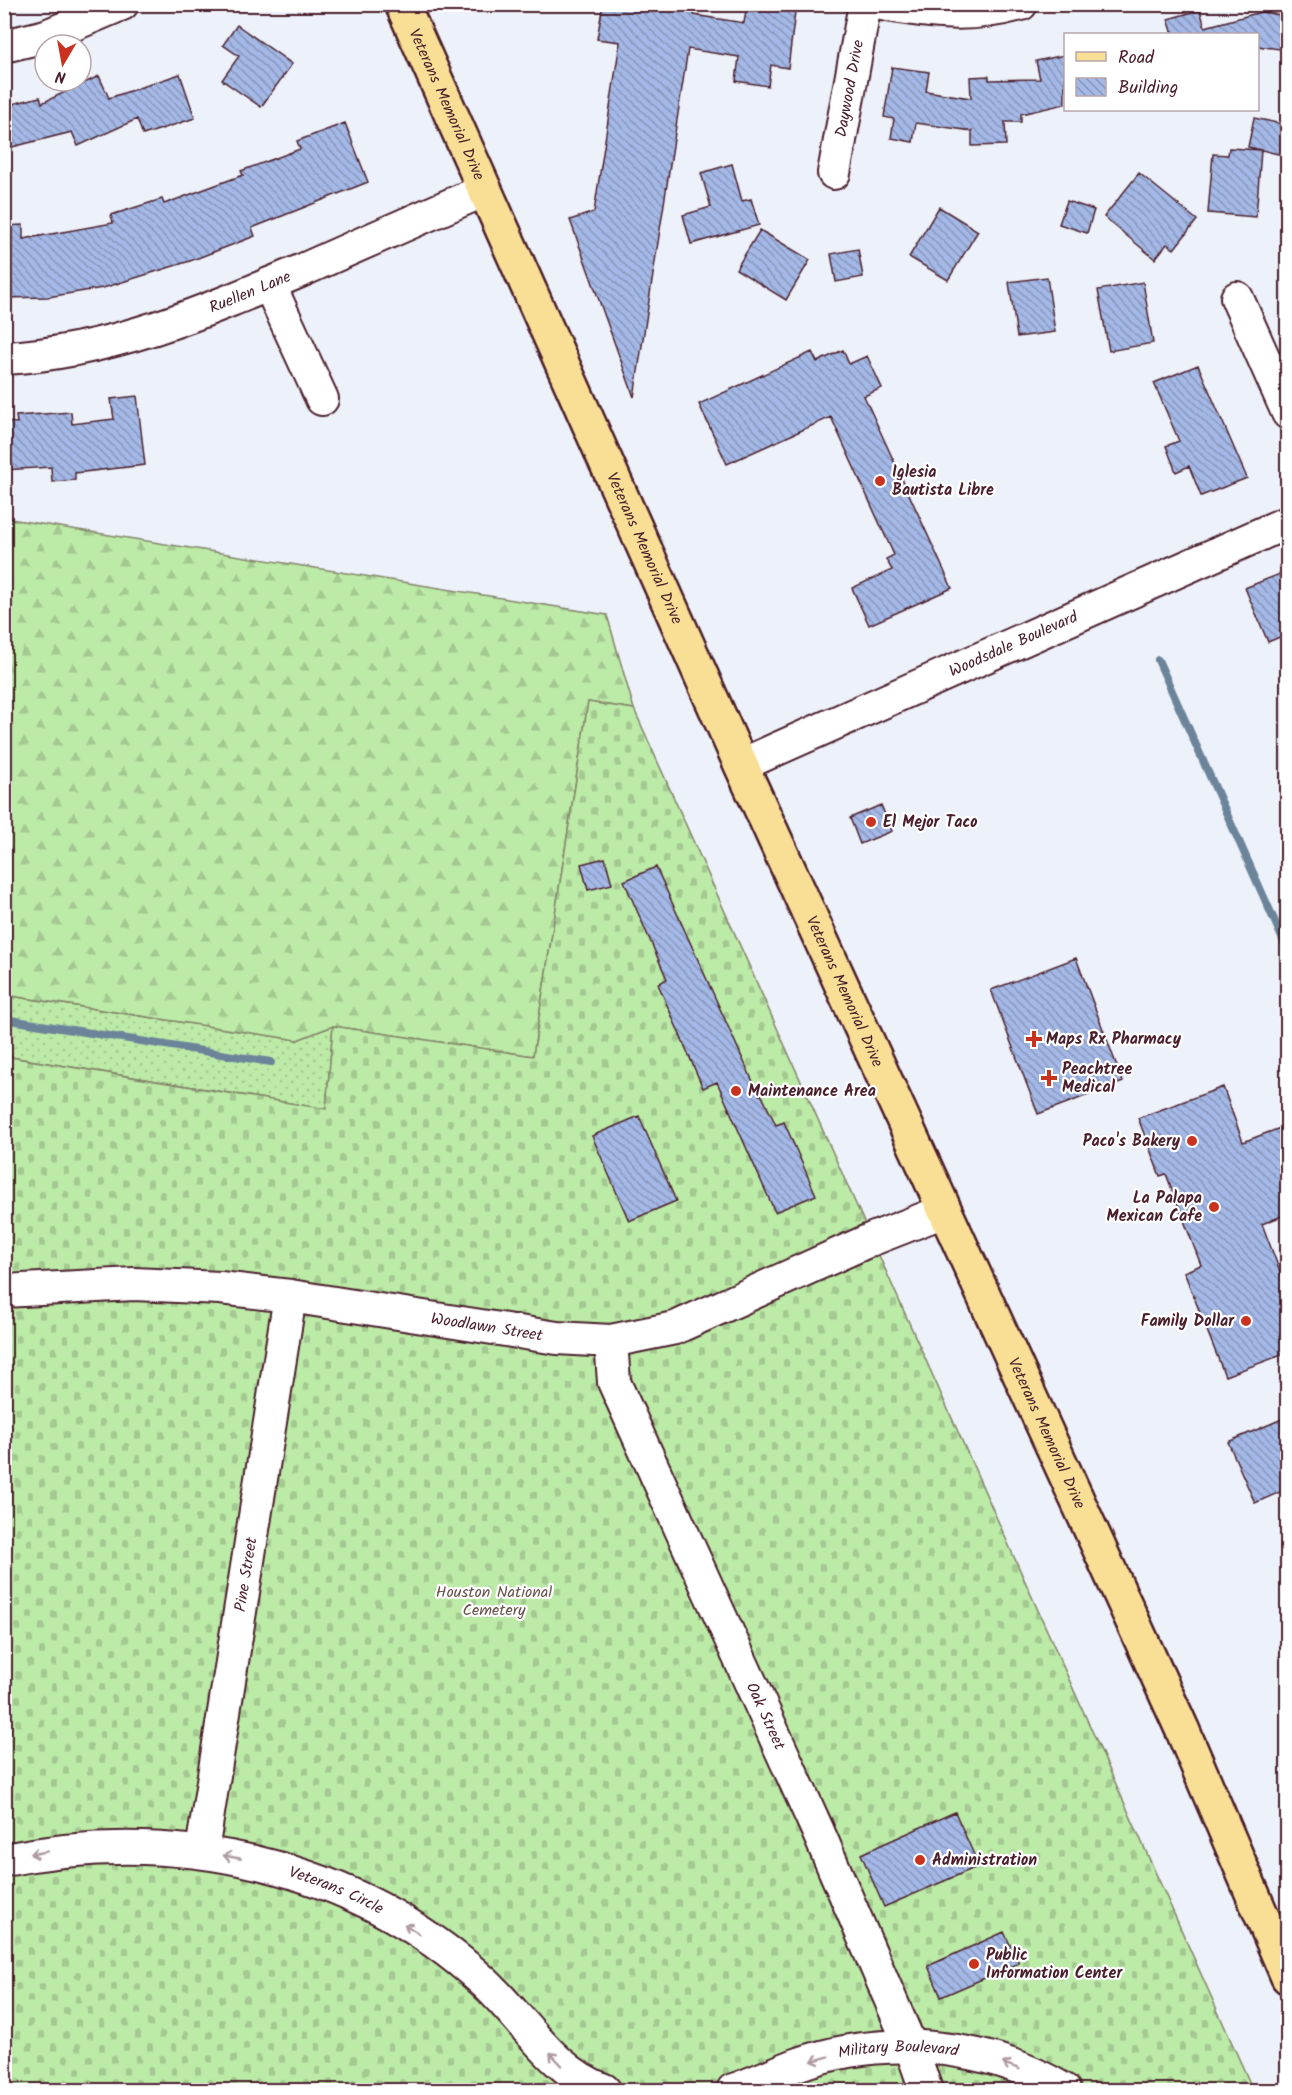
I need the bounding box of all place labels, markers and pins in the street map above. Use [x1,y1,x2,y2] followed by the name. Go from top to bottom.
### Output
[892,460,994,503] place label: Iglesia Bautista Libre
[873,474,887,488] marker: Iglesia Bautista Libre
[883,810,978,835] place label: El Mejor Taco
[864,815,878,829] marker: El Mejor Taco
[1046,1027,1182,1052] place label: Maps Rx Pharmacy
[1027,1032,1041,1046] marker: Maps Rx Pharmacy
[1062,1057,1132,1100] place label: Peachtree Medical
[1040,1069,1058,1087] marker: Peachtree Medical
[748,1079,876,1104] place label: Maintenance Area
[729,1084,743,1098] marker: Maintenance Area
[1083,1129,1181,1154] place label: Paco's Bakery
[1185,1134,1199,1148] marker: Paco's Bakery
[1107,1186,1202,1229] place label: La Palapa Mexican Cafe
[1207,1200,1221,1214] marker: La Palapa Mexican Cafe
[1141,1309,1235,1334] place label: Family Dollar
[1239,1314,1253,1328] marker: Family Dollar
[932,1848,1037,1873] place label: Administration
[913,1853,927,1867] marker: Administration
[986,1943,1123,1986] place label: Public Information Center
[967,1957,981,1971] marker: Public Information Center

